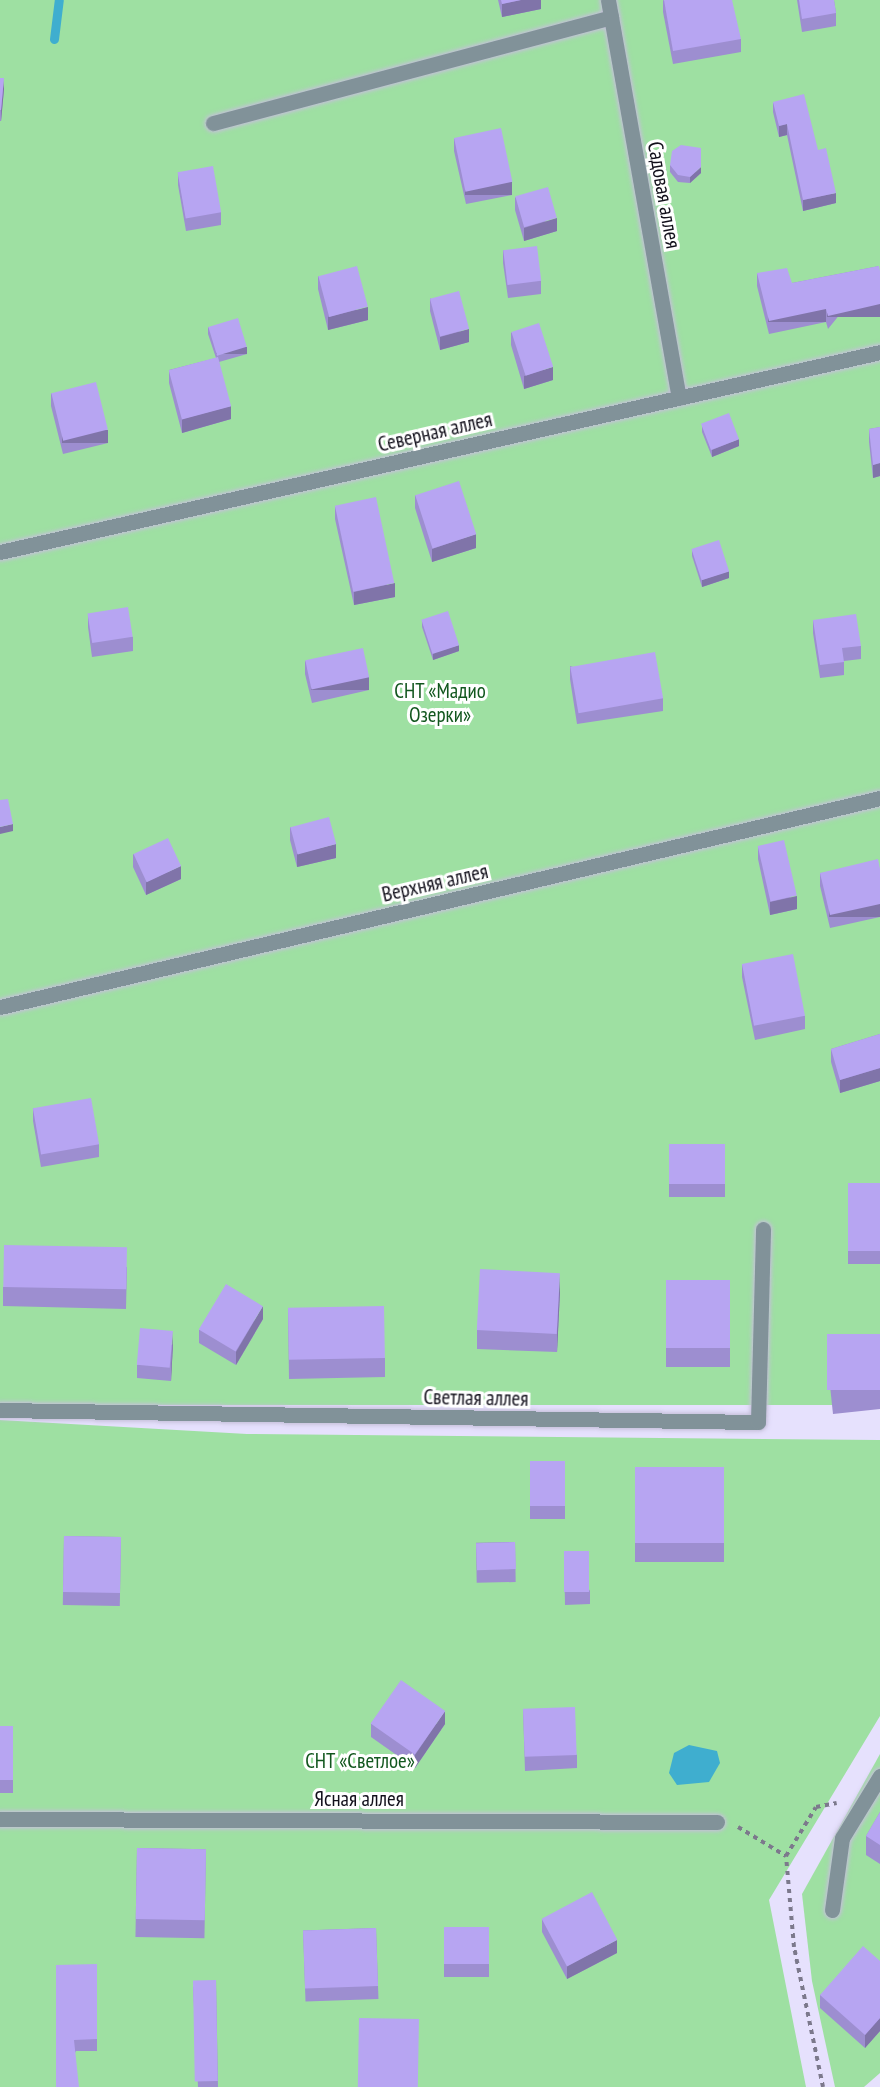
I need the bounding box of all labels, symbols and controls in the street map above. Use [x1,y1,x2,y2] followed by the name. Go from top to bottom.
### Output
[642,140,686,250] street label: Садовая аллея
[375,407,495,457] street label: Северная аллея
[394,678,486,728] park label: СНТ «Мадио Озерки»
[379,859,491,907] street label: Верхняя аллея
[423,1384,529,1412] street label: Светлая аллея
[305,1748,415,1774] park label: СНТ «Светлое»
[314,1786,404,1812] street label: Ясная аллея

